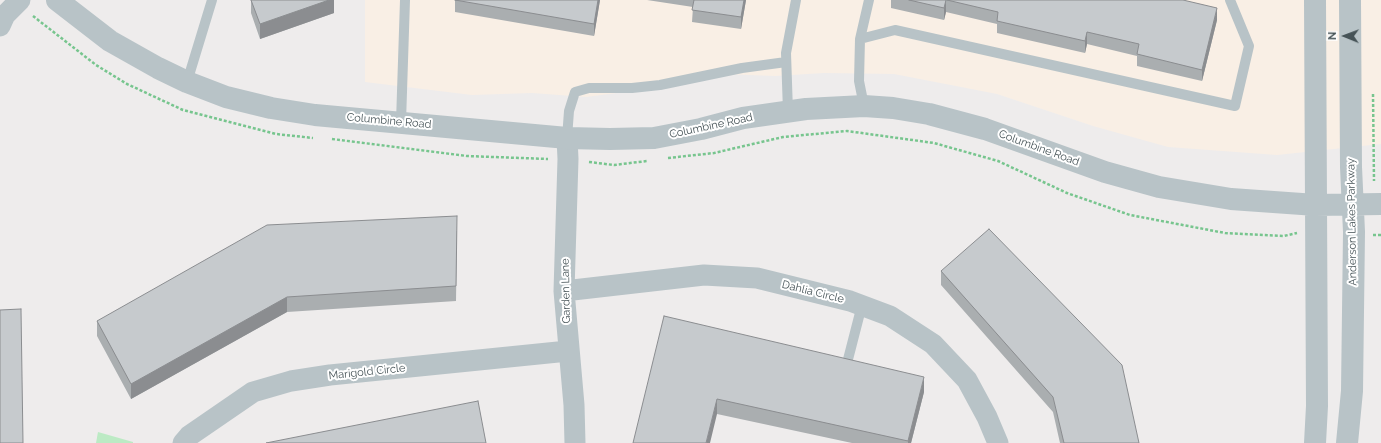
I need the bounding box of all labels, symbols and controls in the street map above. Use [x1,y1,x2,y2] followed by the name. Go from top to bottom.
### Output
[1325,16,1365,56] north arrow
[1326,31,1339,40] text: N
[346,111,432,131] street label: Columbine Road
[668,111,754,141] street label: Columbine Road
[997,127,1081,169] street label: Columbine Road
[1344,158,1360,286] street label: Anderson Lakes Parkway
[559,258,573,324] street label: Garden Lane
[781,278,845,306] street label: Dahlia Circle
[328,361,406,383] street label: Marigold Circle

